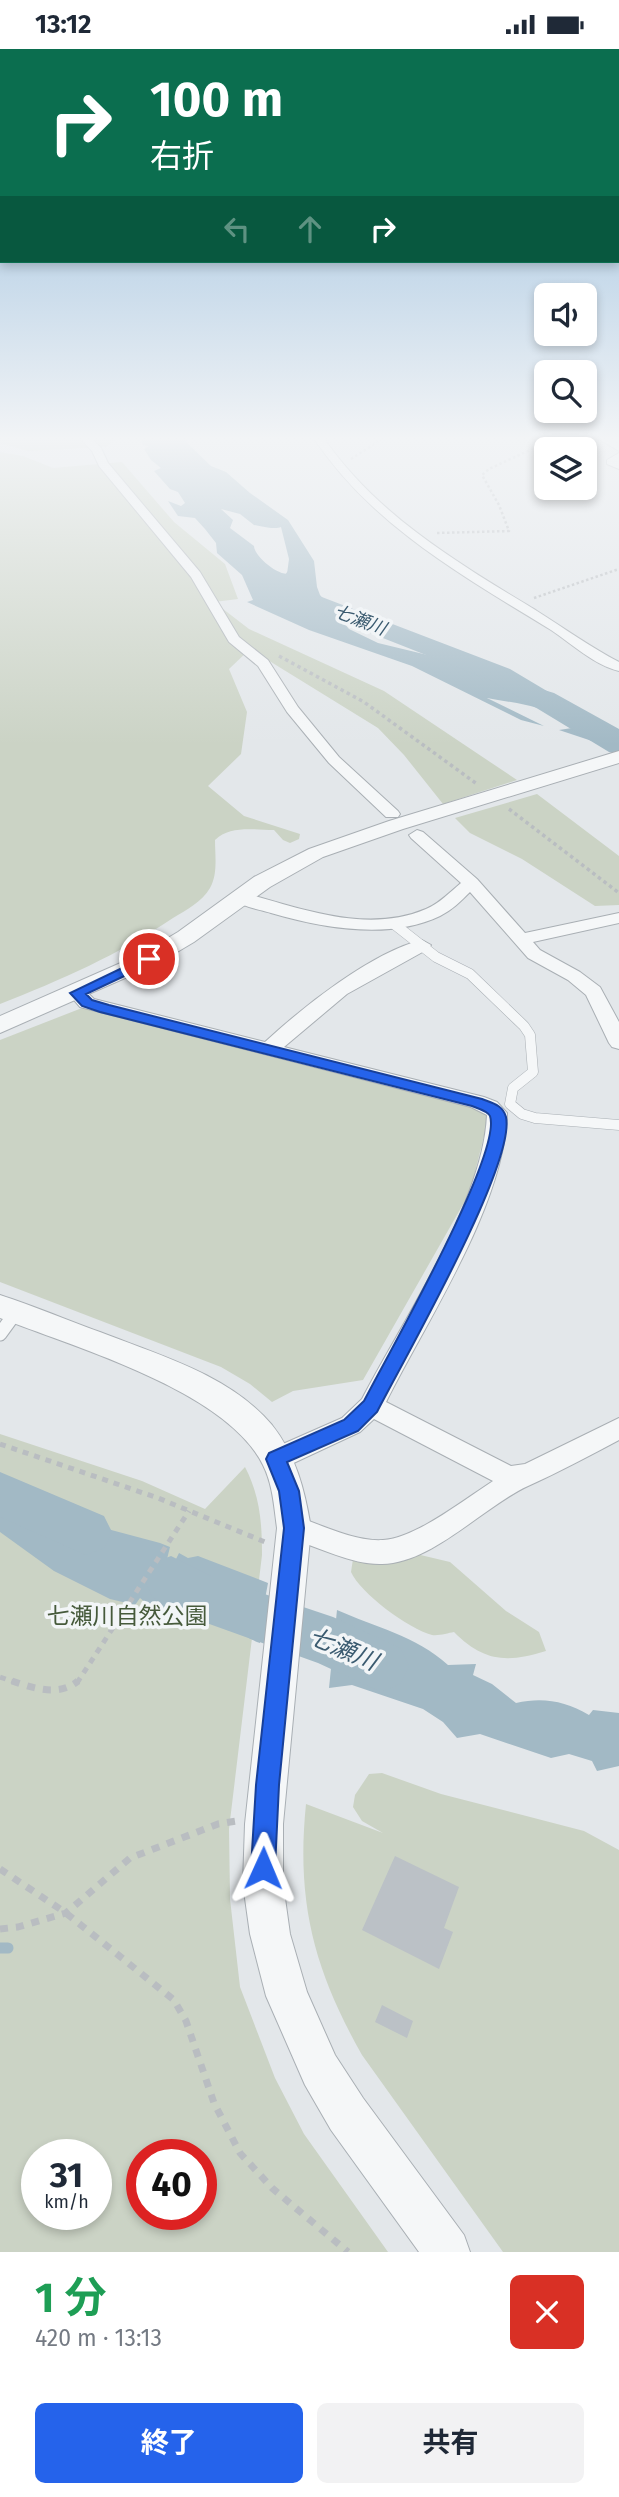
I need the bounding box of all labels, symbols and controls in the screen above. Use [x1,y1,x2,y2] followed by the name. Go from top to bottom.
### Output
[35,9,91,40] text: 13:12
[150,70,283,129] text: 100 m
[35,77,126,168] icon: right
[150,137,214,175] text: 右折
[218,210,256,248] icon: left
[291,210,329,248] icon: ahead
[364,210,402,248] icon: right
[534,283,597,500] map controls
[534,283,597,346] button: sound
[534,360,597,423] button: search
[534,437,597,500] button: layers
[331,600,391,641] water label: 七瀬川
[119,929,179,989] pin
[130,940,168,978] icon: arrive
[47,1602,208,1630] park label: 七瀬川自然公園
[304,1622,384,1677] water label: 七瀬川
[226,1831,300,1905] position arrow
[126,2139,217,2230] speed limit sign: 40
[50,2154,83,2196] text: 31
[44,2191,89,2213] text: km/h
[35,2273,106,2323] text: 1 分
[510,2275,584,2349] button: close
[35,2324,162,2352] text: 420 m · 13:13
[35,2403,303,2483] button: 終了
[317,2403,584,2483] button: 共有

